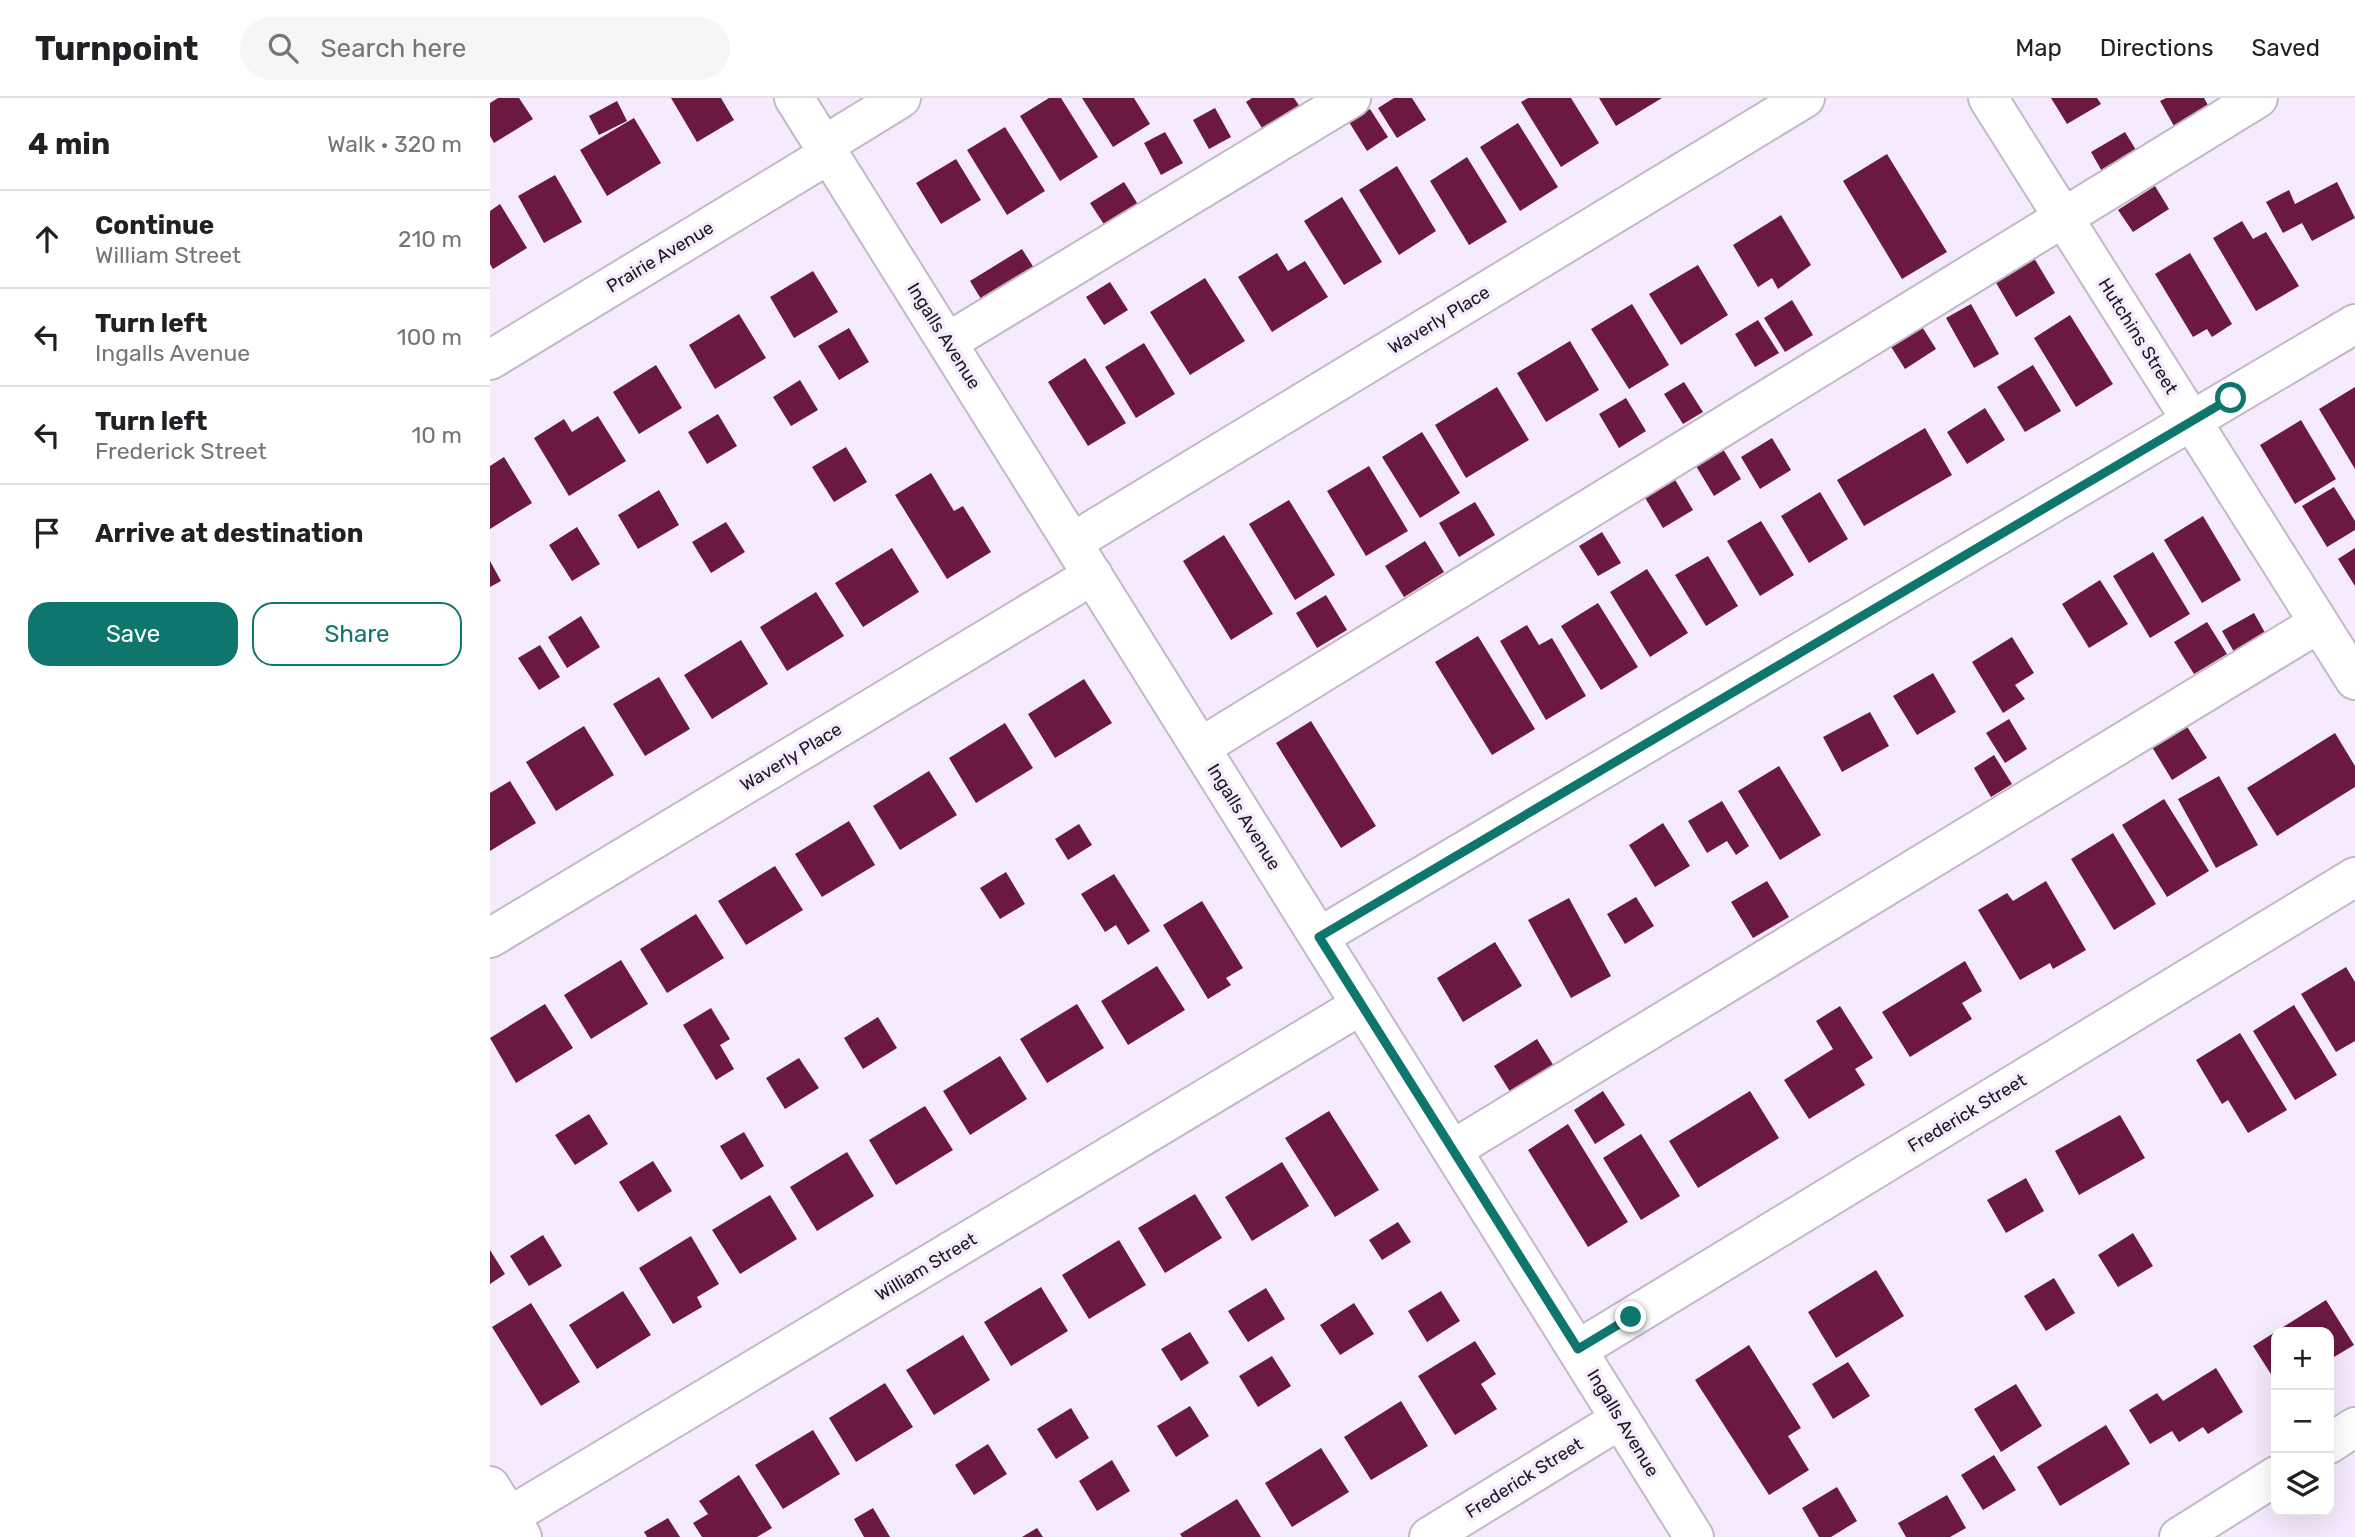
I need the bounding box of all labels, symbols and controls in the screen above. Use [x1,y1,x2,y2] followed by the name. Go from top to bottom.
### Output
[240,17,730,80] search box
[35,29,198,68] text: Turnpoint
[264,29,302,67] icon: search
[320,33,466,64] text: Search here
[2015,34,2062,62] text: Map
[2100,34,2213,62] text: Directions
[2251,34,2320,62] text: Saved
[28,126,110,162] text: 4 min
[327,130,462,158] text: Walk · 320 m
[95,210,214,241] text: Continue
[603,216,717,298] street label: Prairie Avenue
[28,220,66,258] icon: ahead
[398,225,462,253] text: 210 m
[95,241,241,269] text: William Street
[2094,274,2182,398] street label: Hutchins Street
[902,279,986,393] street label: Ingalls Avenue
[1384,281,1494,359] street label: Waverly Place
[95,308,207,339] text: Turn left
[28,318,66,356] icon: left
[397,323,462,351] text: 100 m
[95,339,250,367] text: Ingalls Avenue
[2215,382,2246,413] route start
[95,406,207,437] text: Turn left
[28,416,66,454] icon: left
[411,421,462,449] text: 10 m
[95,437,267,465] text: Frederick Street
[28,514,66,552] icon: arrive
[95,518,363,549] text: Arrive at destination
[28,602,238,666] button: Save
[252,602,462,666] button: Share
[736,718,846,796] street label: Waverly Place
[1202,760,1286,874] street label: Ingalls Avenue
[1904,1069,2030,1157] street label: Frederick Street
[871,1228,981,1306] street label: William Street
[1615,1301,1646,1332] route end
[2271,1327,2334,1516] map controls
[2271,1327,2334,1390] button: +
[1582,1365,1664,1481] street label: Ingalls Avenue
[2271,1390,2334,1453] button: −
[1461,1433,1587,1523] street label: Frederick Street
[2271,1453,2334,1516] button: layers

